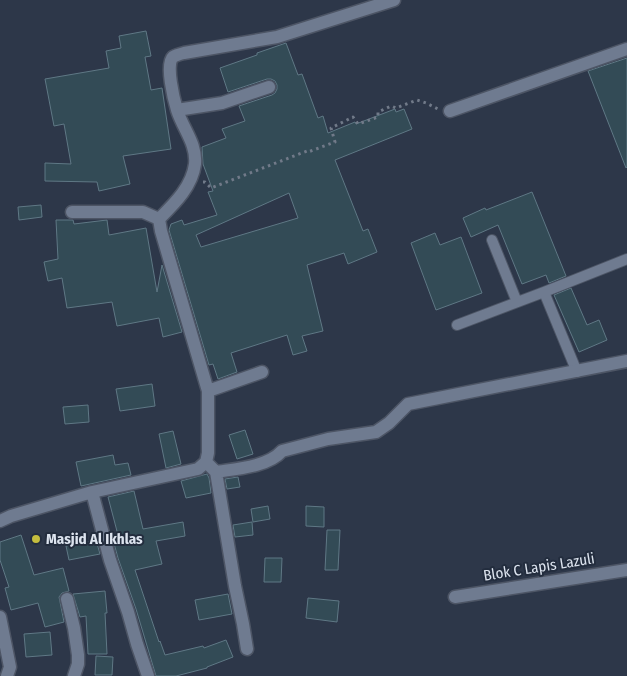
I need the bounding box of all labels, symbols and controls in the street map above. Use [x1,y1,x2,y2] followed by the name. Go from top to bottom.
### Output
[46,530,143,548] place label: Masjid Al Ikhlas
[30,533,42,545] marker: Masjid Al Ikhlas
[482,549,596,585] street label: Blok C Lapis Lazuli

